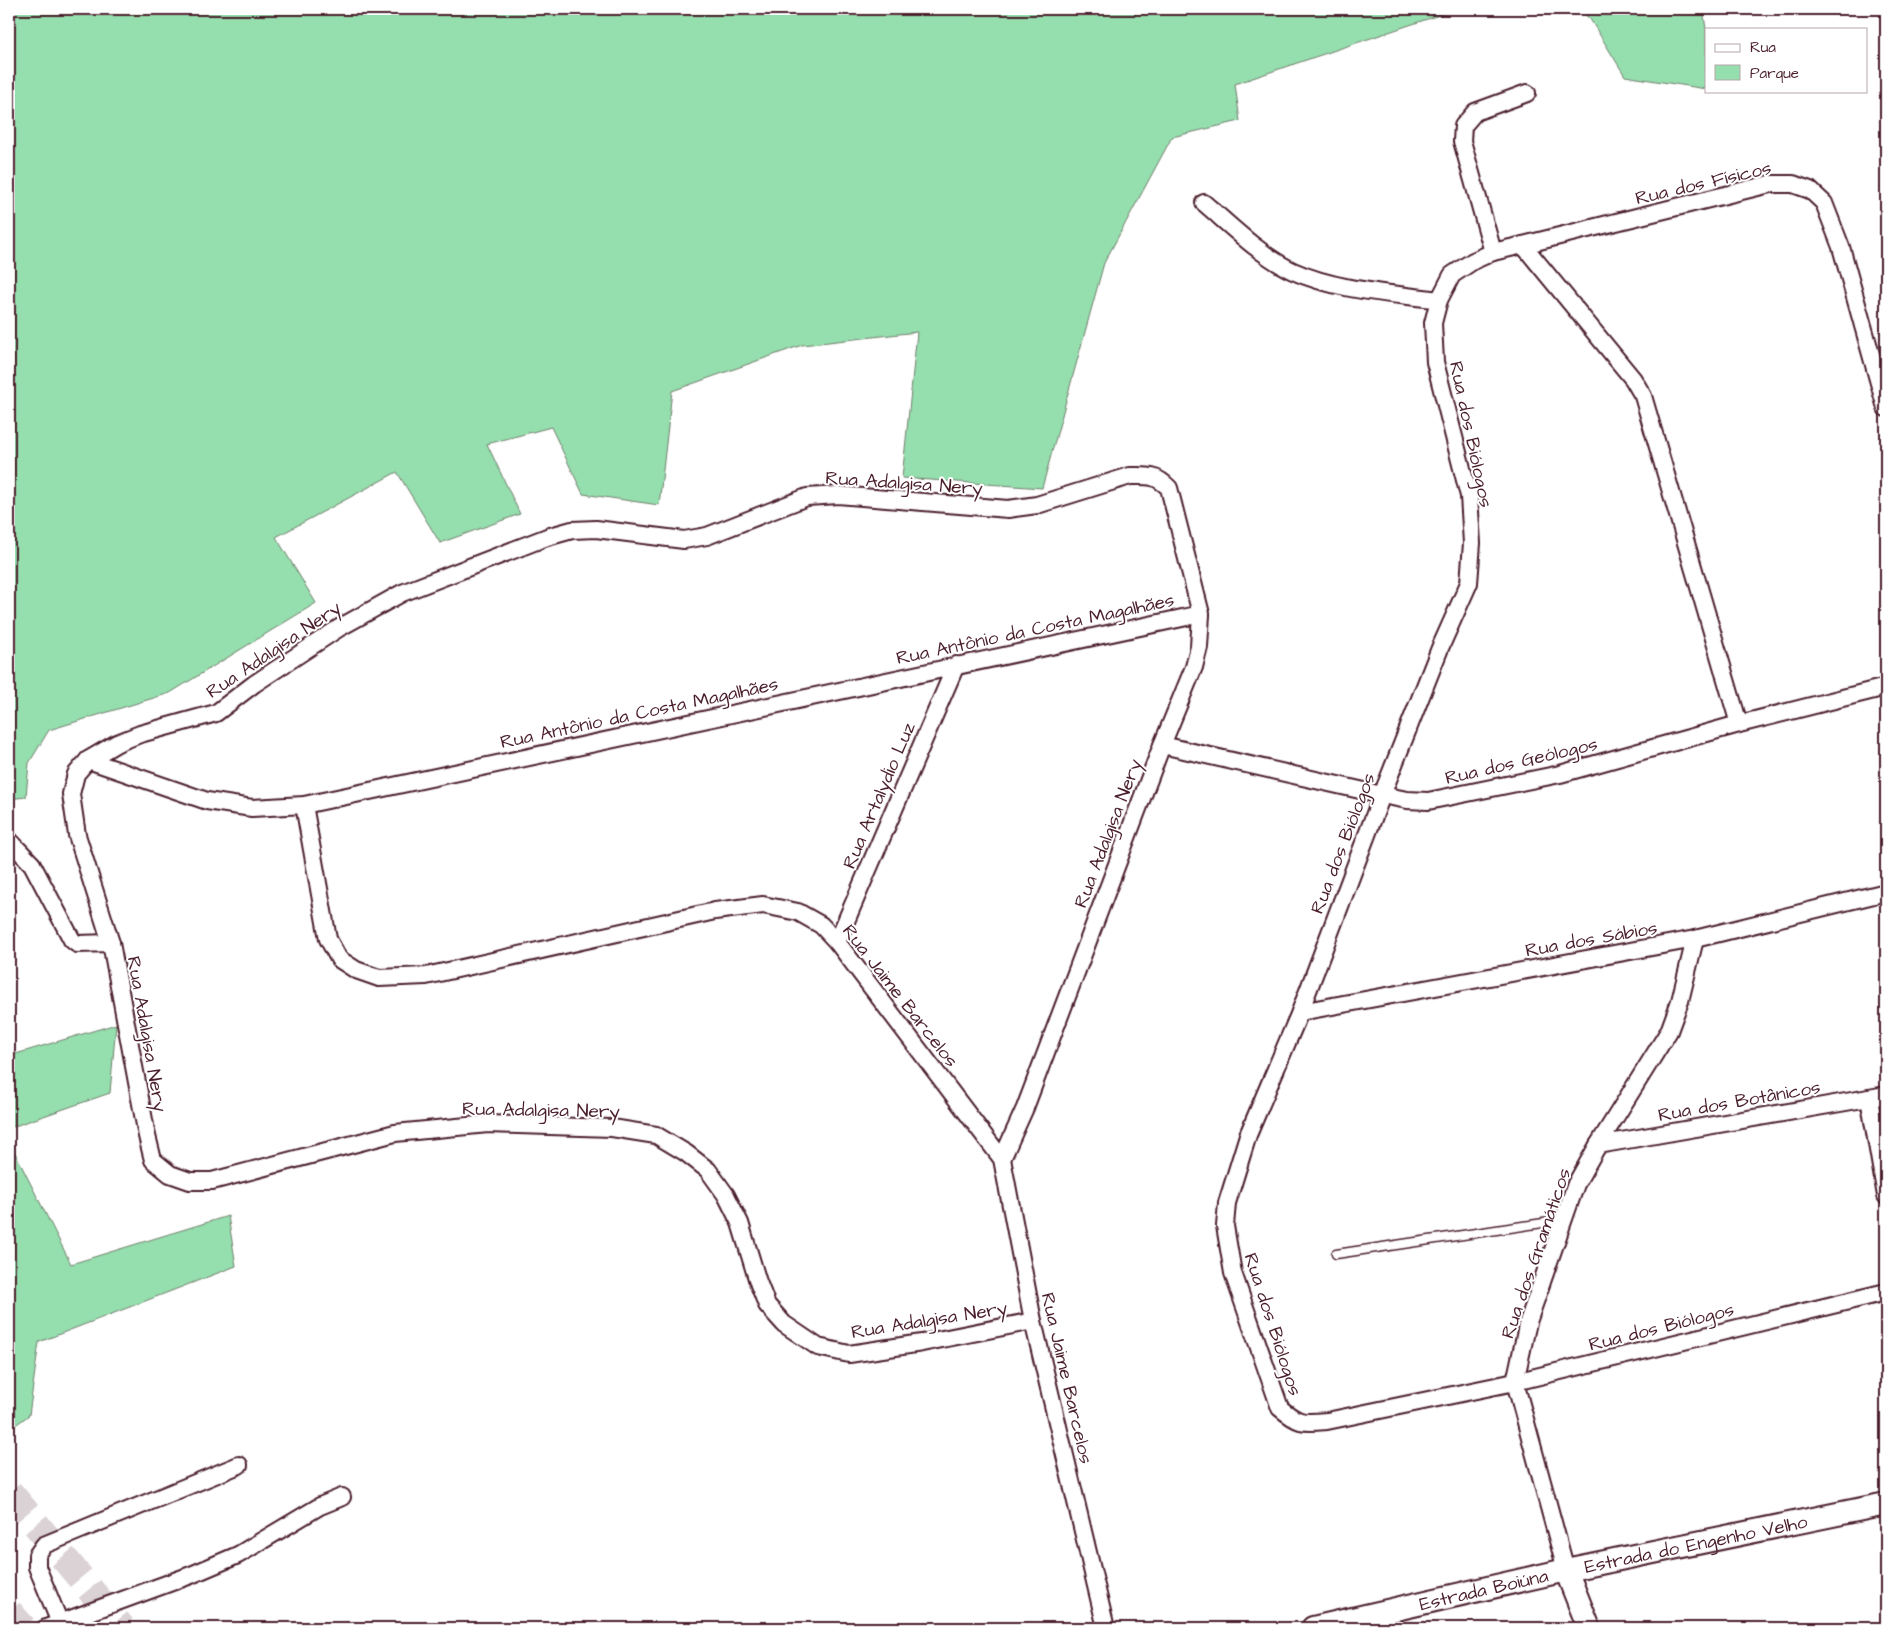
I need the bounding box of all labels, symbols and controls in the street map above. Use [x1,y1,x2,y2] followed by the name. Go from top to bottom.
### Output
[1705,28,1868,92] legend
[1750,37,1776,58] text: Rua
[1750,63,1799,84] text: Parque
[1633,155,1774,212] street label: Rua dos Físicos
[1441,359,1499,510] street label: Rua dos Biólogos
[824,465,984,503] street label: Rua Adalgisa Nery
[894,587,1177,673] street label: Rua Antônio da Costa Magalhães
[201,595,348,706] street label: Rua Adalgisa Nery
[498,671,781,757] street label: Rua Antônio da Costa Magalhães
[836,718,924,874] street label: Rua Artalydio Luz
[1442,731,1601,793] street label: Rua dos Geólogos
[1068,755,1150,912] street label: Rua Adalgisa Nery
[1304,769,1384,918] street label: Rua dos Biólogos
[1523,915,1659,964] street label: Rua dos Sábios
[835,919,964,1073] street label: Rua Jaime Barcelos
[119,954,174,1115] street label: Rua Adalgisa Nery
[1656,1074,1822,1129] street label: Rua dos Botânicos
[462,1096,621,1126] street label: Rua Adalgisa Nery
[1495,1165,1578,1342] street label: Rua dos Gramáticos
[1236,1250,1308,1400] street label: Rua dos Biólogos
[1034,1290,1099,1467] street label: Rua Jaime Barcelos
[849,1295,1010,1347] street label: Rua Adalgisa Nery
[1586,1296,1737,1360] street label: Rua dos Biólogos
[1582,1508,1810,1581] street label: Estrada do Engenho Velho
[1417,1562,1551,1618] street label: Estrada Boiúna

